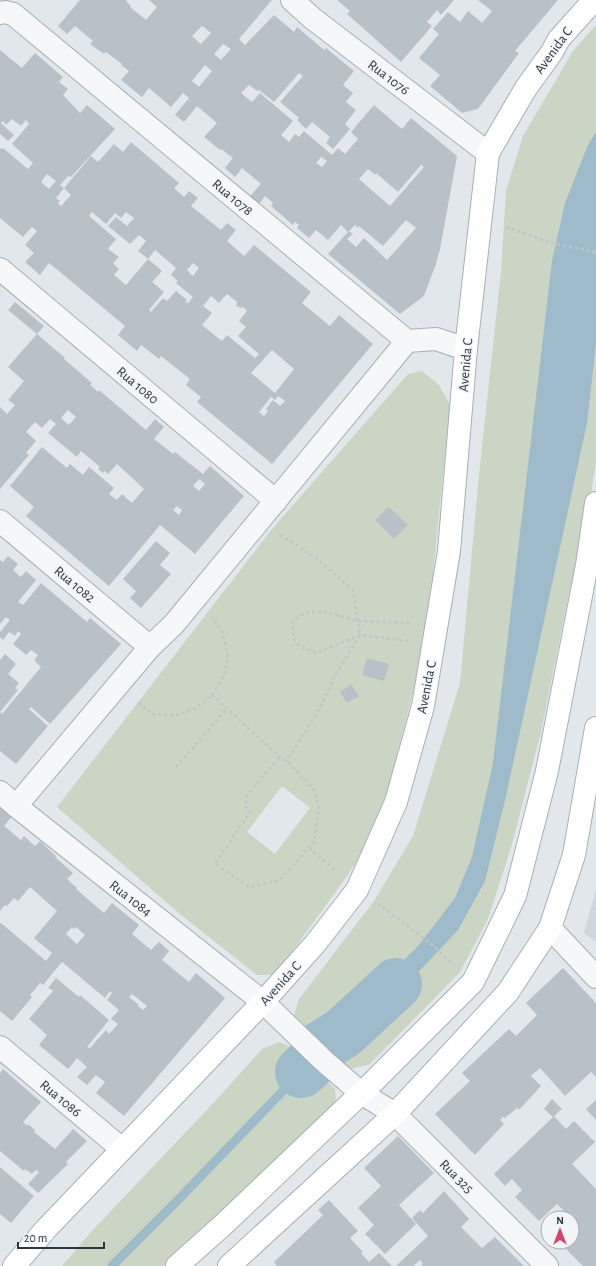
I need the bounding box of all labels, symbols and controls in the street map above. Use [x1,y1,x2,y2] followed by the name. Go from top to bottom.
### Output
[532,25,575,77] street label: Avenida C
[365,58,412,98] street label: Rua 1076
[209,177,255,219] street label: Rua 1078
[457,338,475,393] street label: Avenida C
[114,364,161,407] street label: Rua 1080
[51,564,97,606] street label: Rua 1082
[415,659,439,715] street label: Avenida C
[107,878,154,920] street label: Rua 1084
[257,959,304,1008] street label: Avenida C
[37,1078,84,1120] street label: Rua 1086
[437,1157,476,1196] street label: Rua 325
[540,1210,580,1250] north arrow
[556,1215,564,1226] text: N
[18,1224,104,1250] scale bar
[24,1232,47,1244] text: 20 m

